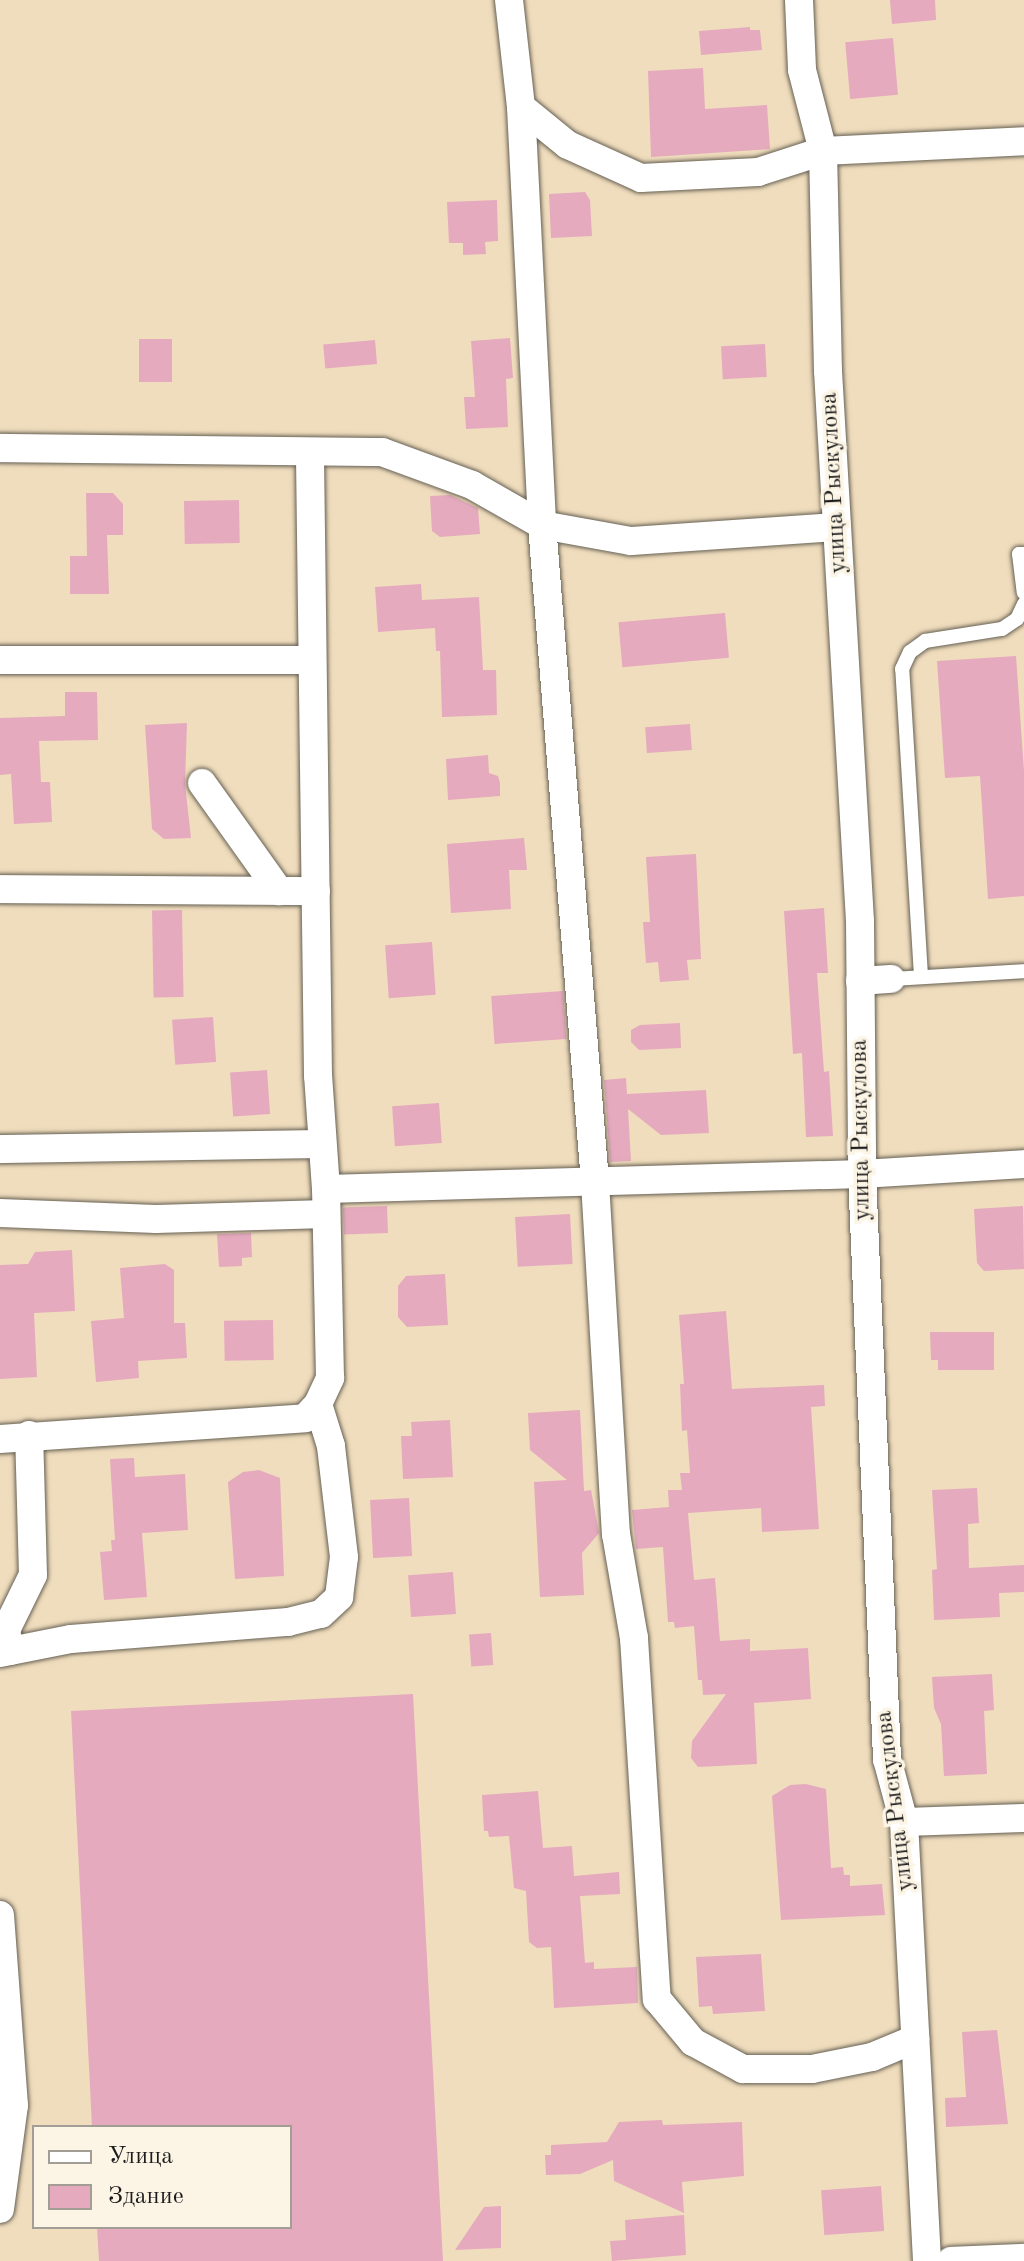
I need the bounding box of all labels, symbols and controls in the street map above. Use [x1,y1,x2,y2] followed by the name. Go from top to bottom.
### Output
[816,392,854,574] street label: улица Рыскулова
[846,1039,878,1221] street label: улица Рыскулова
[871,1709,921,1893] street label: улица Рыскулова
[32,2125,292,2229] legend
[108,2145,173,2169] text: Улица
[108,2185,184,2209] text: Здание

